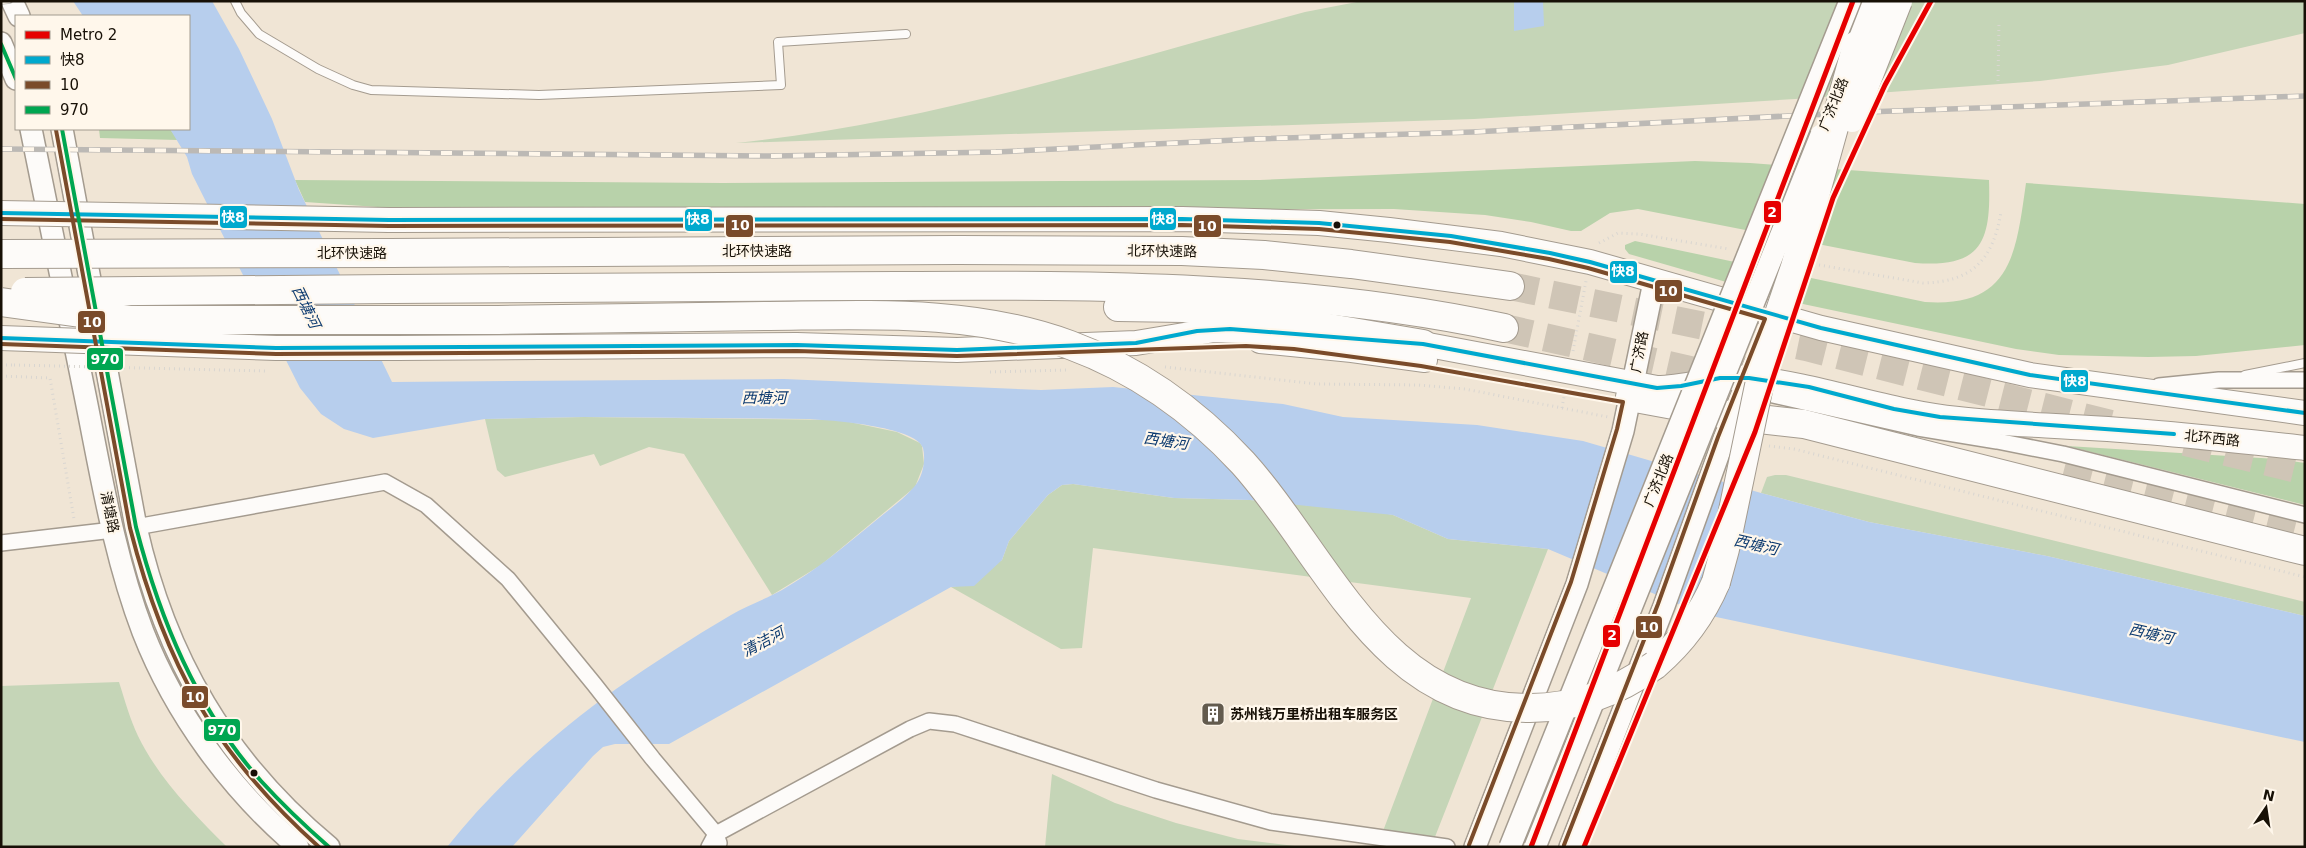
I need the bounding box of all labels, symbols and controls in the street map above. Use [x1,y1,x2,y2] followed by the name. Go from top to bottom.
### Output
[15,15,190,130] legend
[60,26,117,44] text: Metro 2
[60,51,85,69] text: 快8
[1815,75,1851,133] street label: 广济北路
[60,76,79,94] text: 10
[60,101,89,119] text: 970
[1763,200,1782,224] line badge: 2
[1767,204,1777,220] text: 2
[219,205,248,229] line badge: 快8
[1149,207,1177,231] line badge: 快8
[684,208,713,232] line badge: 快8
[221,209,245,225] text: 快8
[686,211,710,227] text: 快8
[1151,211,1175,227] text: 快8
[725,214,754,238] line badge: 10
[1193,214,1222,238] line badge: 10
[730,217,750,233] text: 10
[1197,218,1217,234] text: 10
[1332,220,1342,230] unlabelled marker
[1127,242,1197,260] street label: 北环快速路
[722,243,792,259] street label: 北环快速路
[317,245,387,261] street label: 北环快速路
[1609,260,1638,284] line badge: 快8
[1611,263,1635,279] text: 快8
[1654,279,1683,303] line badge: 10
[288,283,325,334] water label: 西塘河
[1658,283,1678,299] text: 10
[77,310,106,334] line badge: 10
[82,314,102,330] text: 10
[1627,330,1651,374] street label: 广济路
[86,347,124,371] line badge: 970
[90,351,120,367] text: 970
[2060,369,2089,393] line badge: 快8
[2063,373,2087,389] text: 快8
[741,389,789,407] water label: 西塘河
[2183,427,2241,449] street label: 北环西路
[1142,429,1192,453] water label: 西塘河
[1640,451,1676,509] street label: 广济北路
[98,490,122,534] street label: 清塘路
[1732,531,1783,560] water label: 西塘河
[1635,615,1663,639] line badge: 10
[1639,619,1659,635] text: 10
[2127,620,2178,649] water label: 西塘河
[739,622,790,661] water label: 清洁河
[1602,624,1621,648] line badge: 2
[1607,627,1617,643] text: 2
[181,685,209,709] line badge: 10
[185,689,205,705] text: 10
[1200,701,1226,727] building icon: 苏州钱万里桥出租车服务区
[1230,706,1398,722] place label: 苏州钱万里桥出租车服务区
[203,718,241,742] line badge: 970
[207,722,237,738] text: 970
[249,768,259,778] unlabelled marker
[2241,783,2291,833] north arrow
[2261,786,2276,804] text: N

